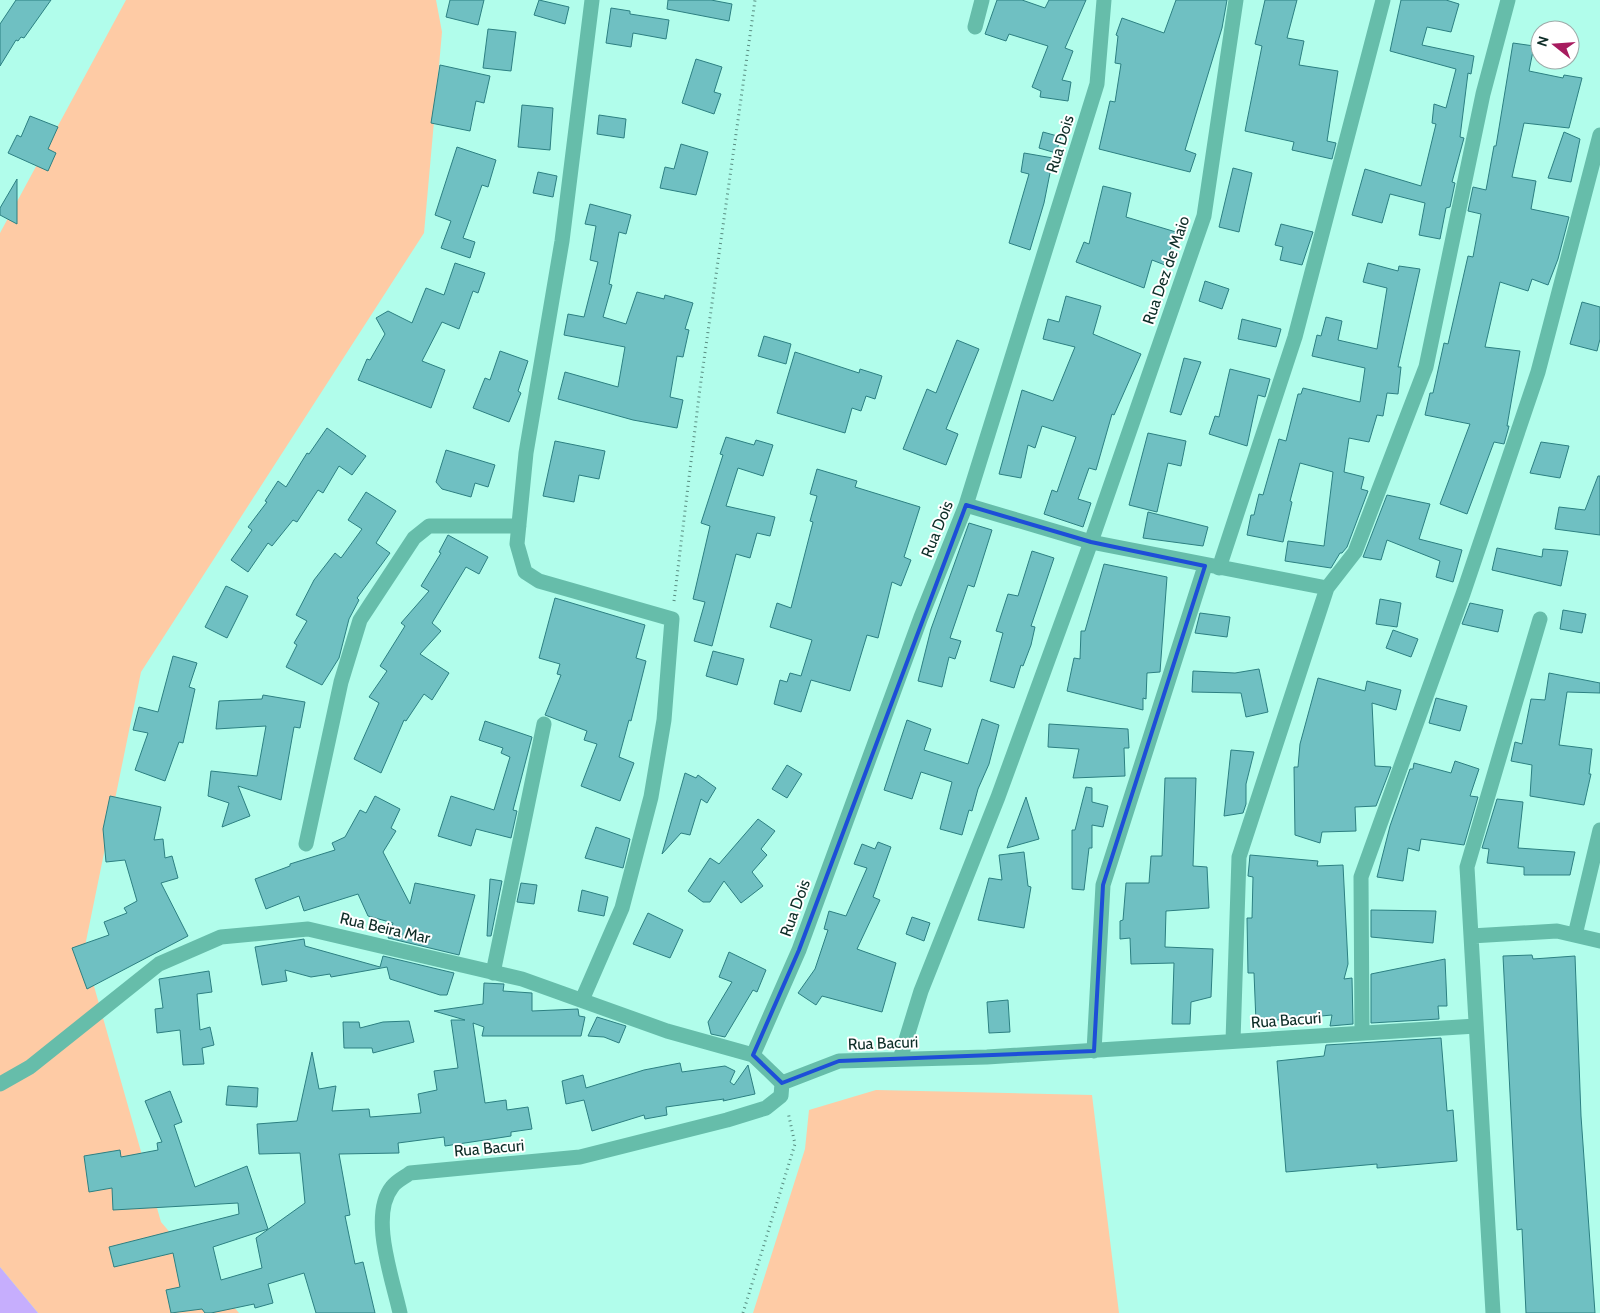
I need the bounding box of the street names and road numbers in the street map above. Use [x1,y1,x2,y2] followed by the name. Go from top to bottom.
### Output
[1042,112,1078,175] street label: Rua Dois
[1139,213,1194,327] street label: Rua Dez de Maio
[917,498,957,560] street label: Rua Dois
[776,876,814,939] street label: Rua Dois
[338,908,433,948] street label: Rua Beira Mar
[1250,1008,1322,1032] street label: Rua Bacuri
[847,1032,919,1054] street label: Rua Bacuri
[453,1135,525,1161] street label: Rua Bacuri

